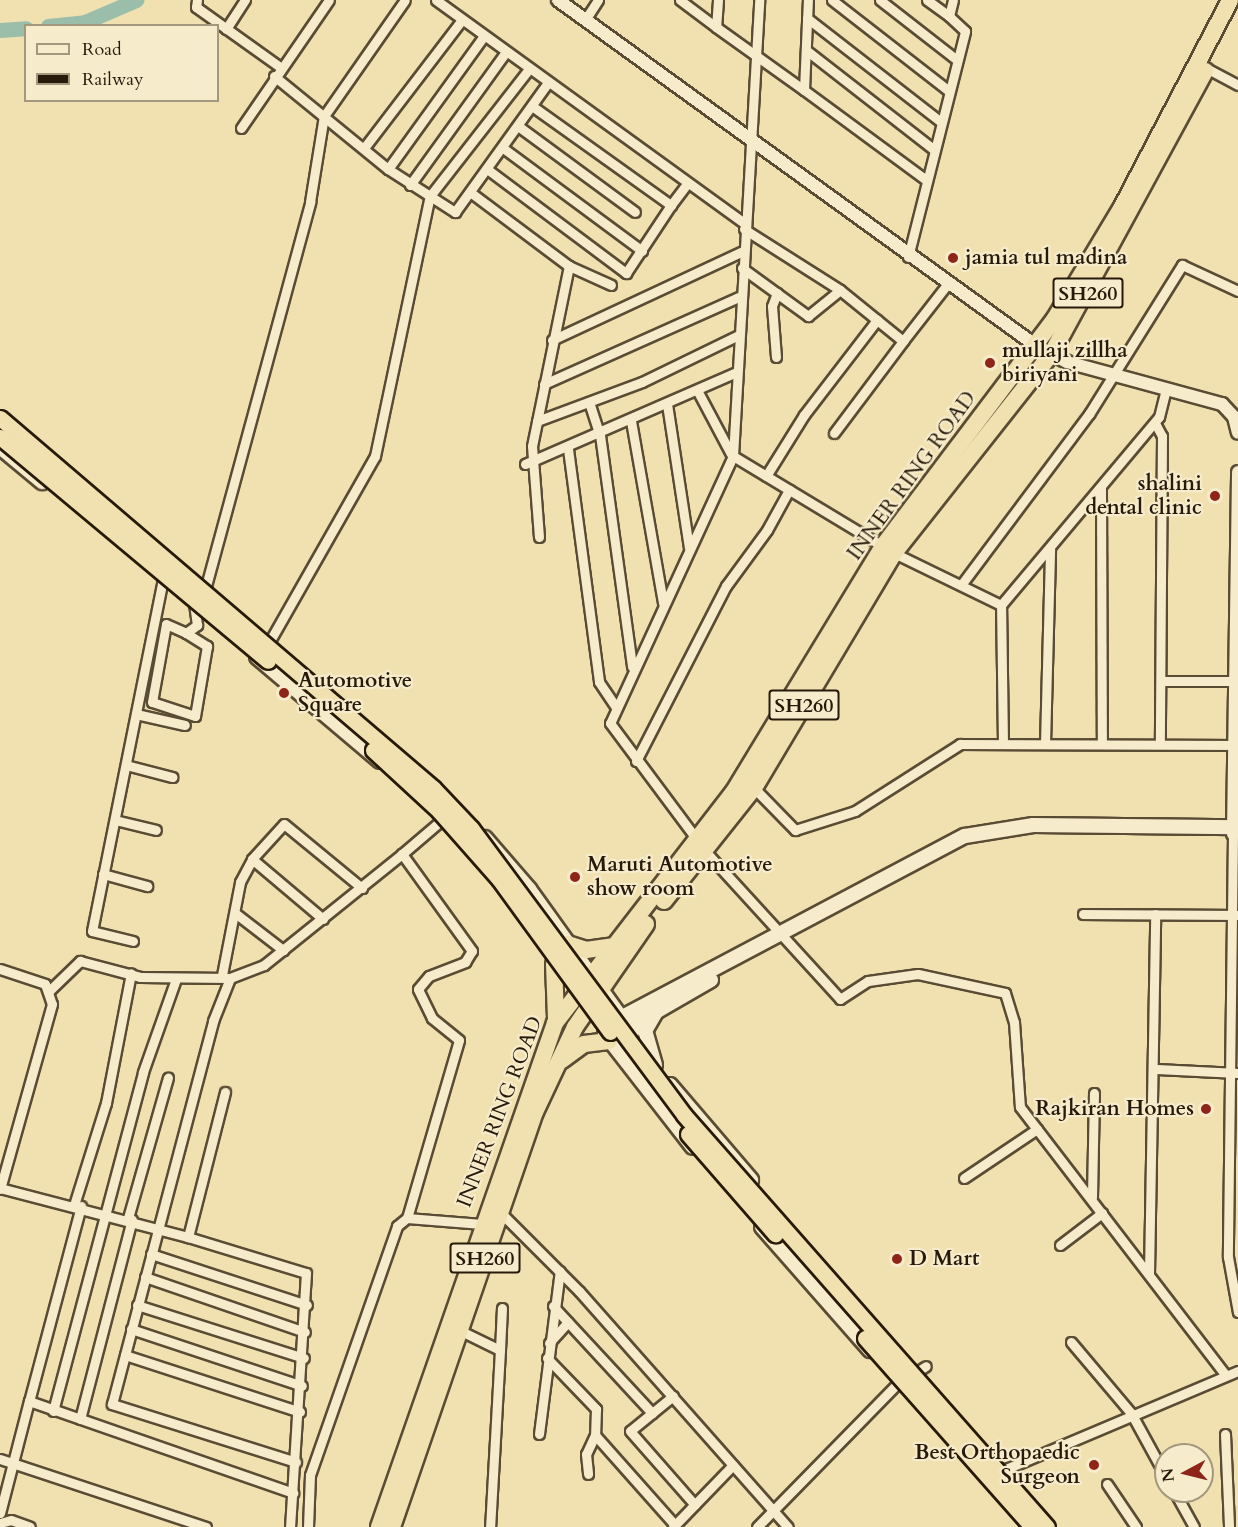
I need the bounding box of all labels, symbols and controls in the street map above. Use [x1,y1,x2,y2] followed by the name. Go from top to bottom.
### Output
[24,24,219,102] legend
[82,37,122,62] text: Road
[82,67,144,92] text: Railway
[965,245,1127,271] place label: jamia tul madina
[946,251,960,265] marker: jamia tul madina
[1052,276,1124,310] road number: SH260
[1002,338,1128,388] place label: mullaji zillha biriyani
[983,356,997,370] marker: mullaji zillha biriyani
[842,387,982,565] street label: INNER RING ROAD
[1085,471,1202,521] place label: shalini dental clinic
[1206,487,1224,505] marker: shalini dental clinic
[298,668,412,718] place label: Automotive Square
[275,684,293,702] marker: Automotive Square
[768,688,840,722] road number: SH260
[587,852,773,902] place label: Maruti Automotive show room
[568,870,582,884] marker: Maruti Automotive show room
[452,1013,548,1211] street label: INNER RING ROAD
[1035,1096,1194,1122] place label: Rajkiran Homes
[1199,1102,1213,1116] marker: Rajkiran Homes
[449,1241,521,1275] road number: SH260
[909,1246,979,1272] place label: D Mart
[890,1252,904,1266] marker: D Mart
[914,1440,1080,1490] place label: Best Orthopaedic Surgeon
[1154,1443,1214,1503] north arrow
[1085,1456,1103,1474] marker: Best Orthopaedic Surgeon
[1156,1467,1180,1483] text: N

